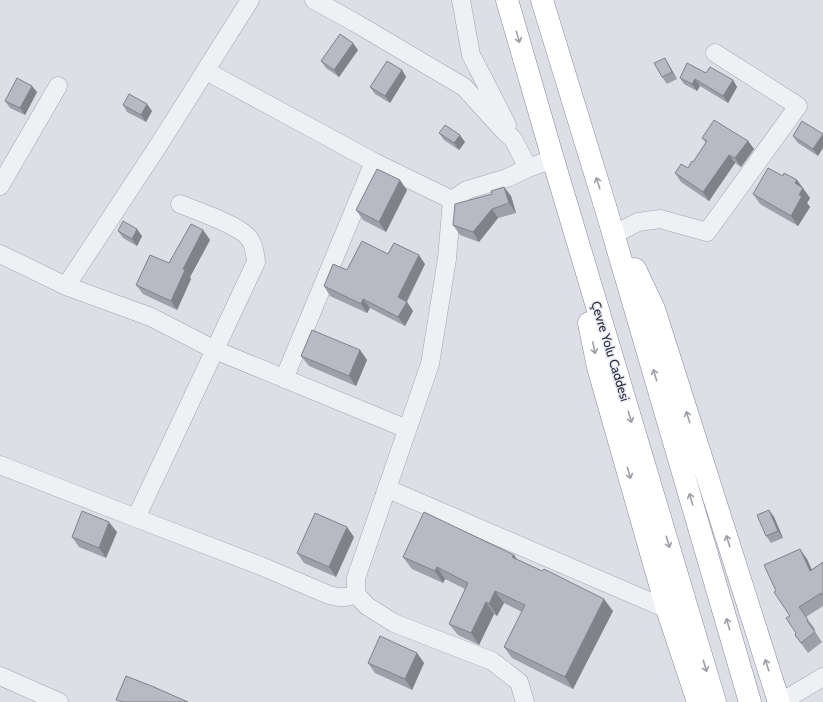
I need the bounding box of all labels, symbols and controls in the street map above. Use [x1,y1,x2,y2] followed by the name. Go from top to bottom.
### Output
[515,31,522,44] one-way arrow
[594,177,601,190] one-way arrow
[588,299,634,403] street label: Çevre Yolu Caddesi
[590,341,598,354] one-way arrow
[651,368,658,381] one-way arrow
[627,411,634,424] one-way arrow
[684,411,691,424] one-way arrow
[625,466,633,479] one-way arrow
[687,493,694,506] one-way arrow
[665,535,672,548] one-way arrow
[723,535,731,547] one-way arrow
[724,618,731,631] one-way arrow
[763,659,770,672] one-way arrow
[702,660,709,673] one-way arrow

